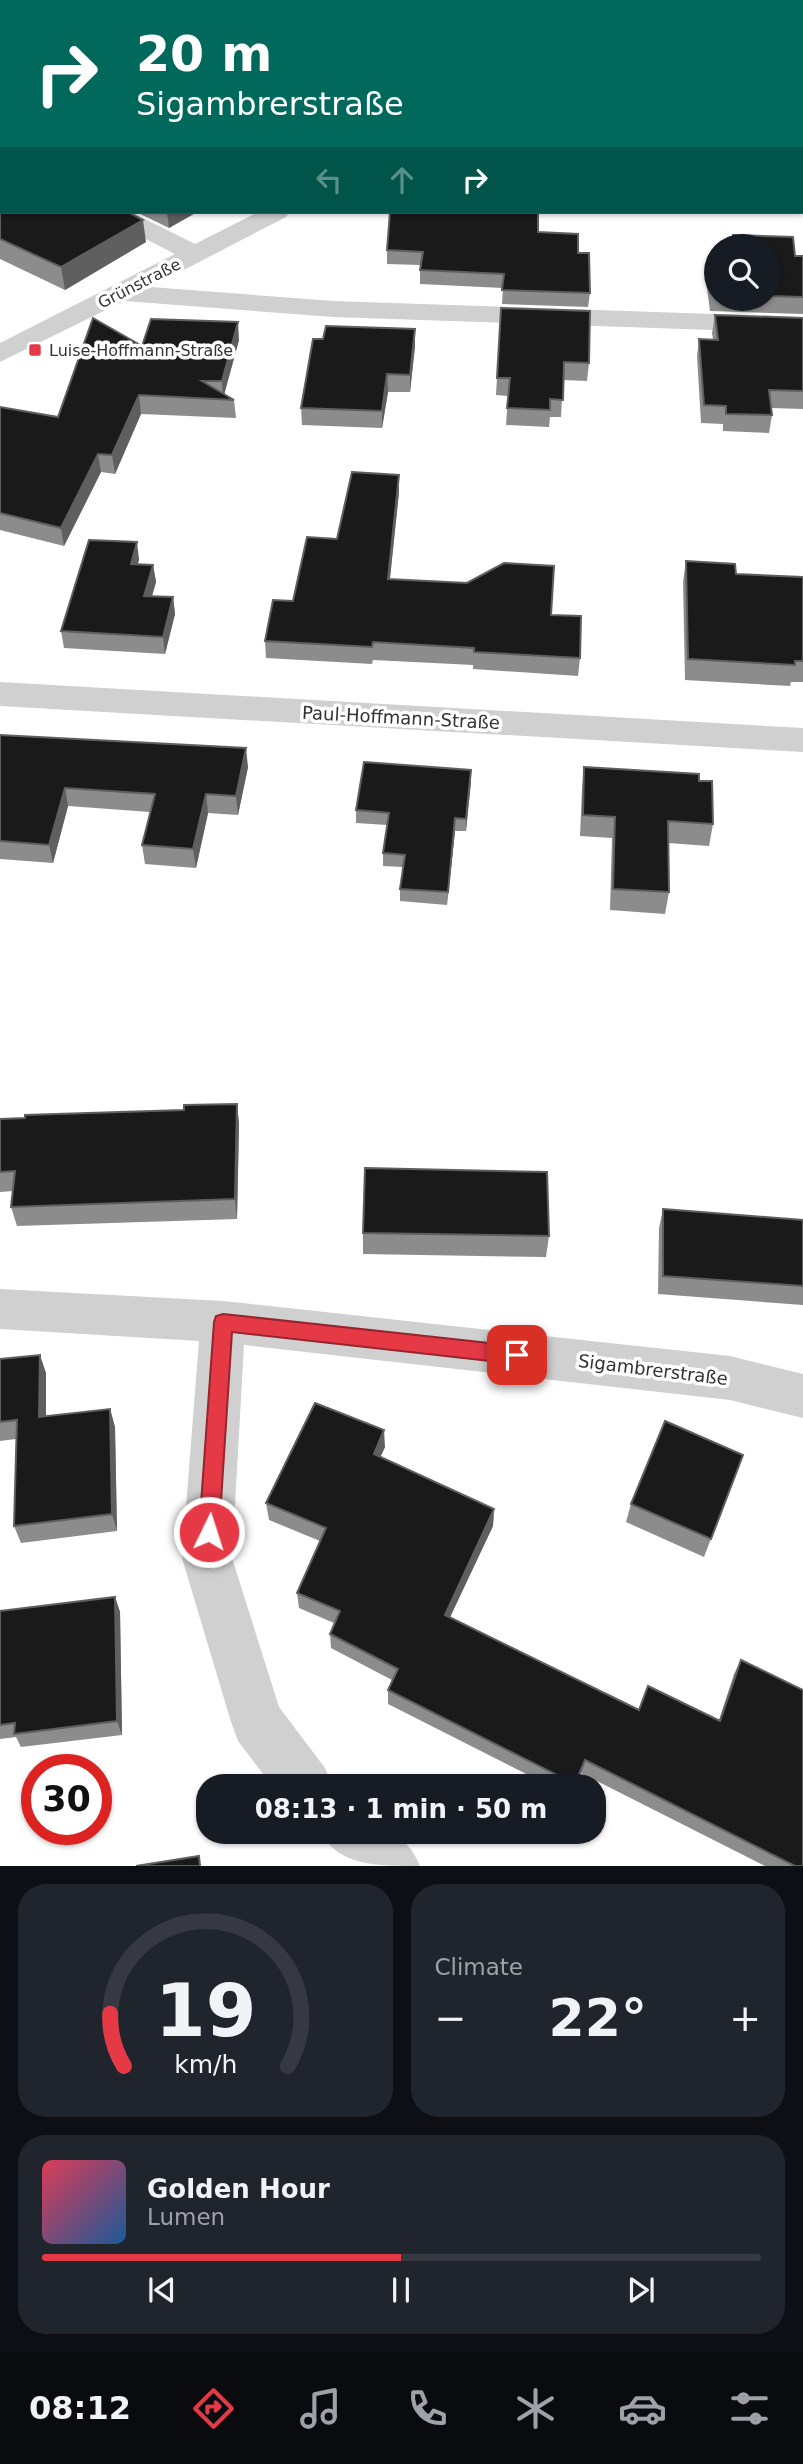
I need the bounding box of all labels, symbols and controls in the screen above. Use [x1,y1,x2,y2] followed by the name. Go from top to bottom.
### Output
[136,26,272,83] text: 20 m
[21,28,112,119] icon: right
[136,85,404,123] text: Sigambrerstraße
[310,161,348,199] icon: left
[383,161,421,199] icon: ahead
[456,161,494,199] icon: right
[704,234,781,311] map controls
[704,234,781,311] button: search
[95,255,184,312] street label: Grünstraße
[49,341,233,360] place label: Luise-Hoffmann-Straße
[27,342,43,358] marker: Luise-Hoffmann-Straße
[302,702,501,733] street label: Paul-Hoffmann-Straße
[487,1325,547,1385] pin
[498,1336,536,1374] icon: arrive
[577,1350,729,1389] street label: Sigambrerstraße
[172,1495,246,1569] position arrow
[21,1754,112,1845] speed limit sign: 30
[255,1794,547,1824] text: 08:13 · 1 min · 50 m
[435,1954,523,1980] text: Climate
[155,1969,256,2054] text: 19
[549,1988,647,2048] text: 22°
[435,1996,466,2040] text: −
[729,1996,761,2040] text: +
[174,2050,237,2079] text: km/h
[147,2174,330,2204] text: Golden Hour
[147,2204,225,2230] text: Lumen
[143,2271,181,2309] icon: previous
[382,2271,420,2309] icon: pause
[622,2271,660,2309] icon: next
[189,2384,238,2433] icon: directions
[296,2384,345,2433] icon: music
[403,2384,452,2433] icon: phone
[511,2384,560,2433] icon: climate
[618,2384,667,2433] icon: car
[725,2384,774,2433] icon: filters
[29,2389,131,2427] text: 08:12

